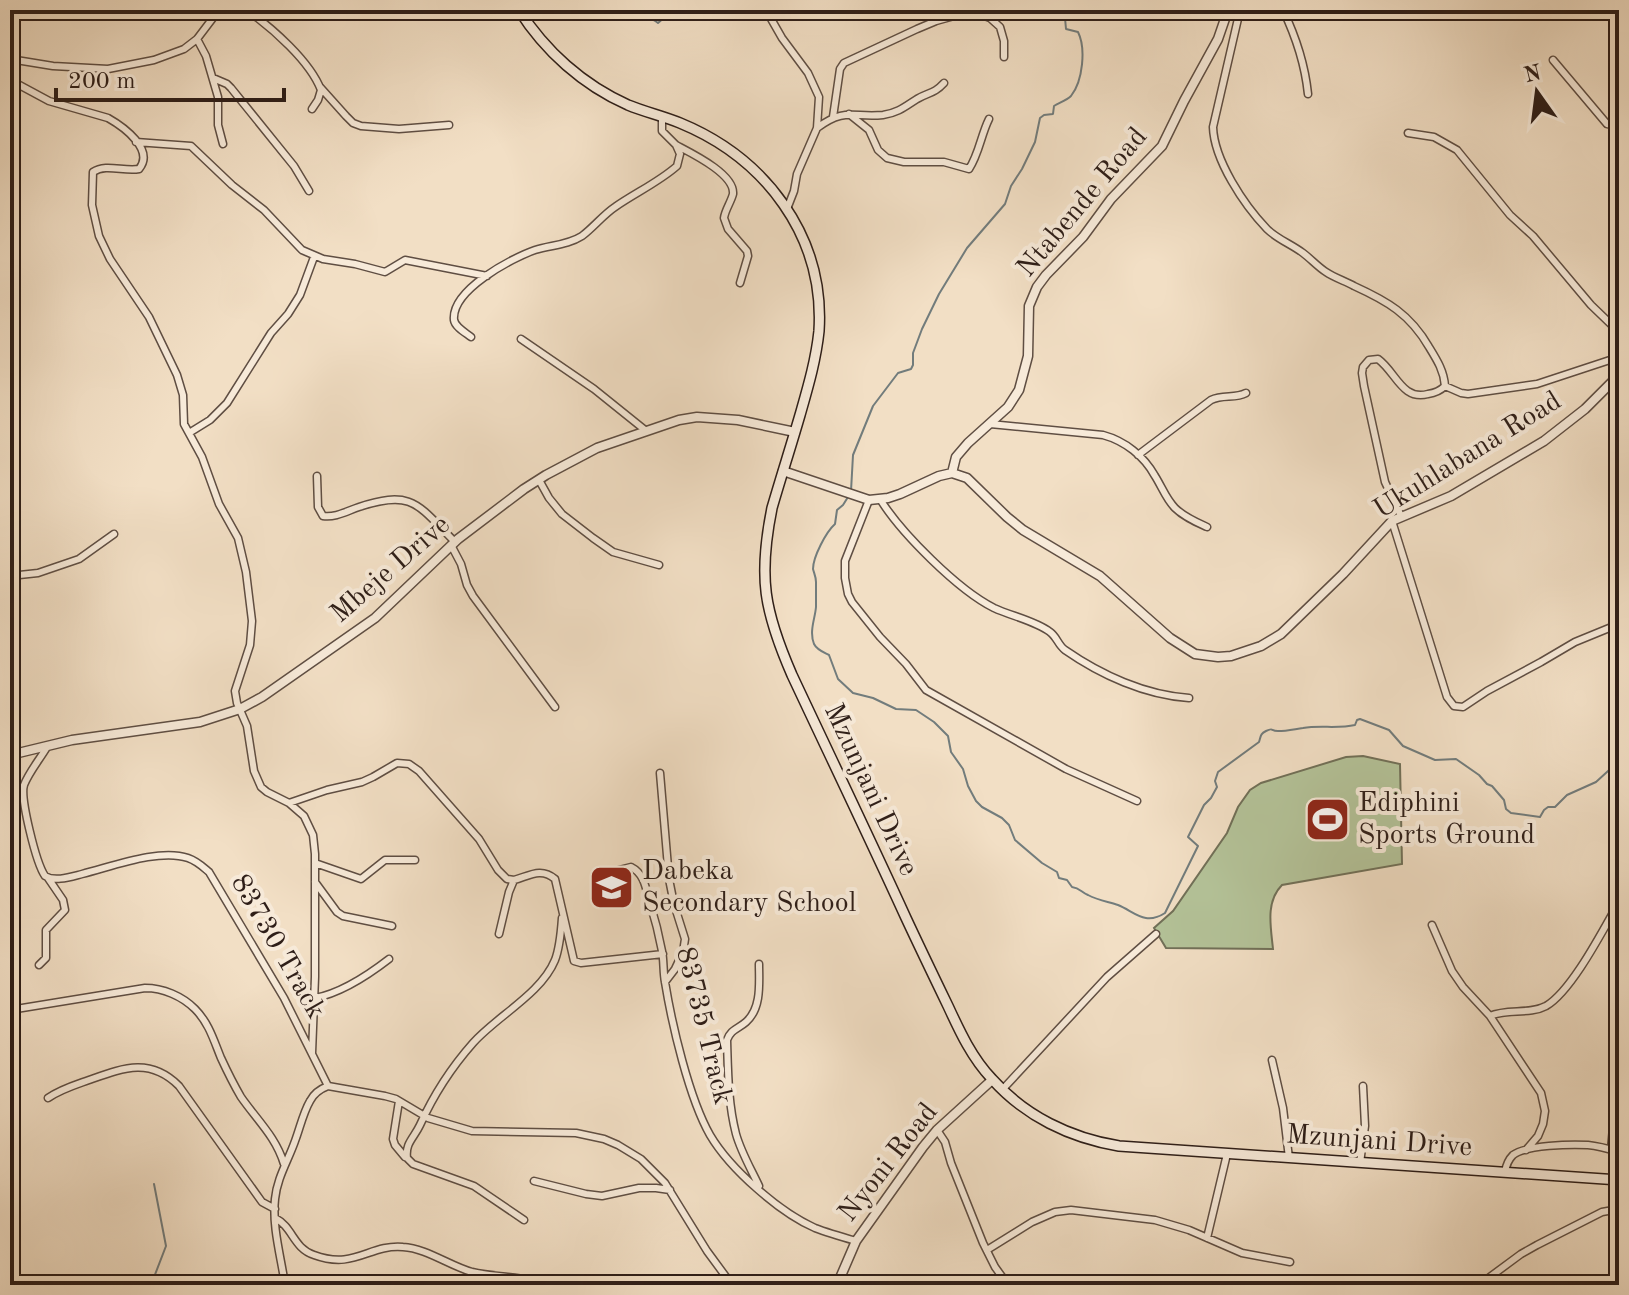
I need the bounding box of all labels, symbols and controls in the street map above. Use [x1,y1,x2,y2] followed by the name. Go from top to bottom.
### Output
[56,52,284,102] scale bar
[1497,52,1577,132] north arrow
[1522,62,1544,87] text: N
[68,70,136,94] text: 200 m
[1013,123,1153,283] street label: Ntabende Road
[1369,387,1567,525] street label: Ukuhlabana Road
[326,511,456,629] street label: Mbeje Drive
[818,700,922,880] street label: Mzunjani Drive
[1358,790,1535,850] place label: Ediphini Sports Ground
[1303,796,1351,844] sports icon: Ediphini Sports Ground
[642,858,856,918] place label: Dabeka Secondary School
[587,864,635,912] school or university icon: Dabeka Secondary School
[225,870,329,1024] street label: 83730 Track
[670,944,736,1108] street label: 83735 Track
[834,1098,944,1228] street label: Nyoni Road
[1285,1122,1473,1162] street label: Mzunjani Drive

